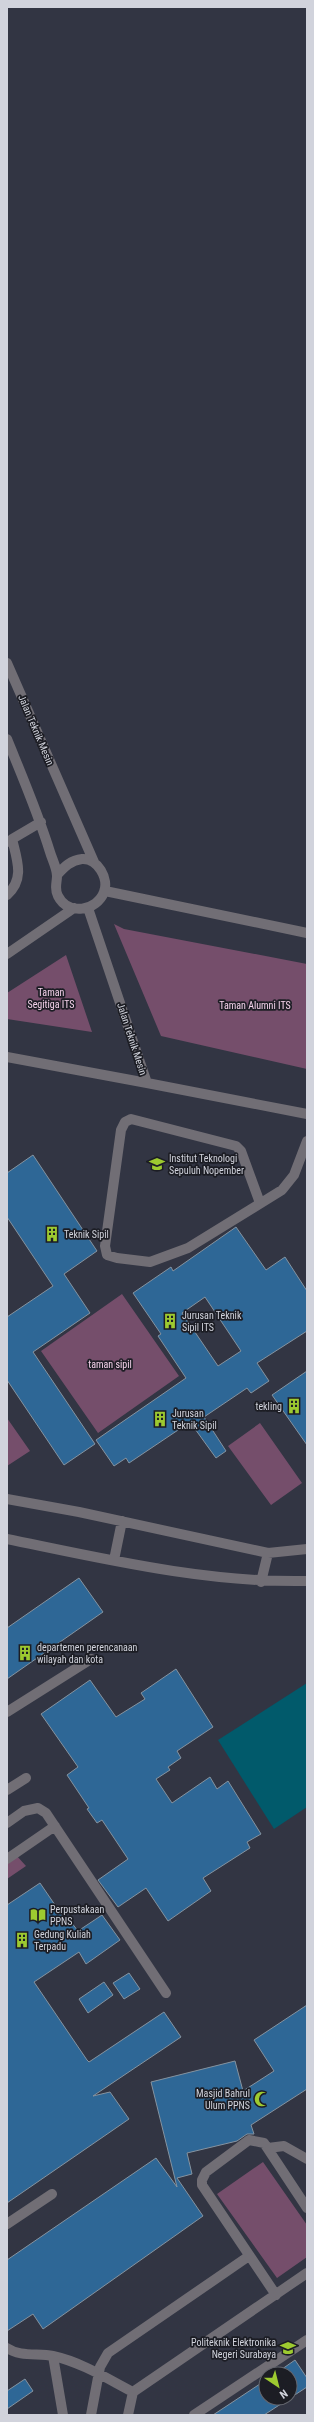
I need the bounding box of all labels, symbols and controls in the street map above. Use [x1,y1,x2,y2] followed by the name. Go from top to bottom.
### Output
[16,693,56,767] street label: Jalan Teknik Mesin
[27,987,75,1010] park label: Taman Segitiga ITS
[219,1000,291,1011] park label: Taman Alumni ITS
[115,1001,149,1077] street label: Jalan Teknik Mesin
[169,1153,244,1176] place label: Institut Teknologi Sepuluh Nopember
[148,1155,166,1173] school or university icon: Institut Teknologi Sepuluh Nopember
[43,1225,61,1243] building icon: Teknik Sipil
[64,1229,109,1240] place label: Teknik Sipil
[182,1310,242,1333] place label: Jurusan Teknik Sipil ITS
[161,1312,179,1330] building icon: Jurusan Teknik Sipil ITS
[88,1359,132,1370] park label: taman sipil
[285,1397,303,1415] building icon: tekling
[255,1401,282,1412] place label: tekling
[172,1408,217,1431] place label: Jurusan Teknik Sipil
[151,1410,169,1428] building icon: Jurusan Teknik Sipil
[37,1642,138,1665] place label: departemen perencanaan wilayah dan kota
[16,1644,34,1662] building icon: departemen perencanaan wilayah dan kota
[50,1904,104,1927] place label: Perpustakaan PPNS
[29,1906,47,1924] library icon: Perpustakaan PPNS
[34,1929,91,1952] place label: Gedung Kuliah Terpadu
[13,1931,31,1949] building icon: Gedung Kuliah Terpadu
[196,2088,250,2111] place label: Masjid Bahrul Ulum PPNS
[253,2090,271,2108] mosque icon: Masjid Bahrul Ulum PPNS
[191,2337,276,2360] place label: Politeknik Elektronika Negeri Surabaya
[279,2339,297,2357] school or university icon: Politeknik Elektronika Negeri Surabaya
[258,2366,298,2406] north arrow
[277,2387,290,2401] text: N

